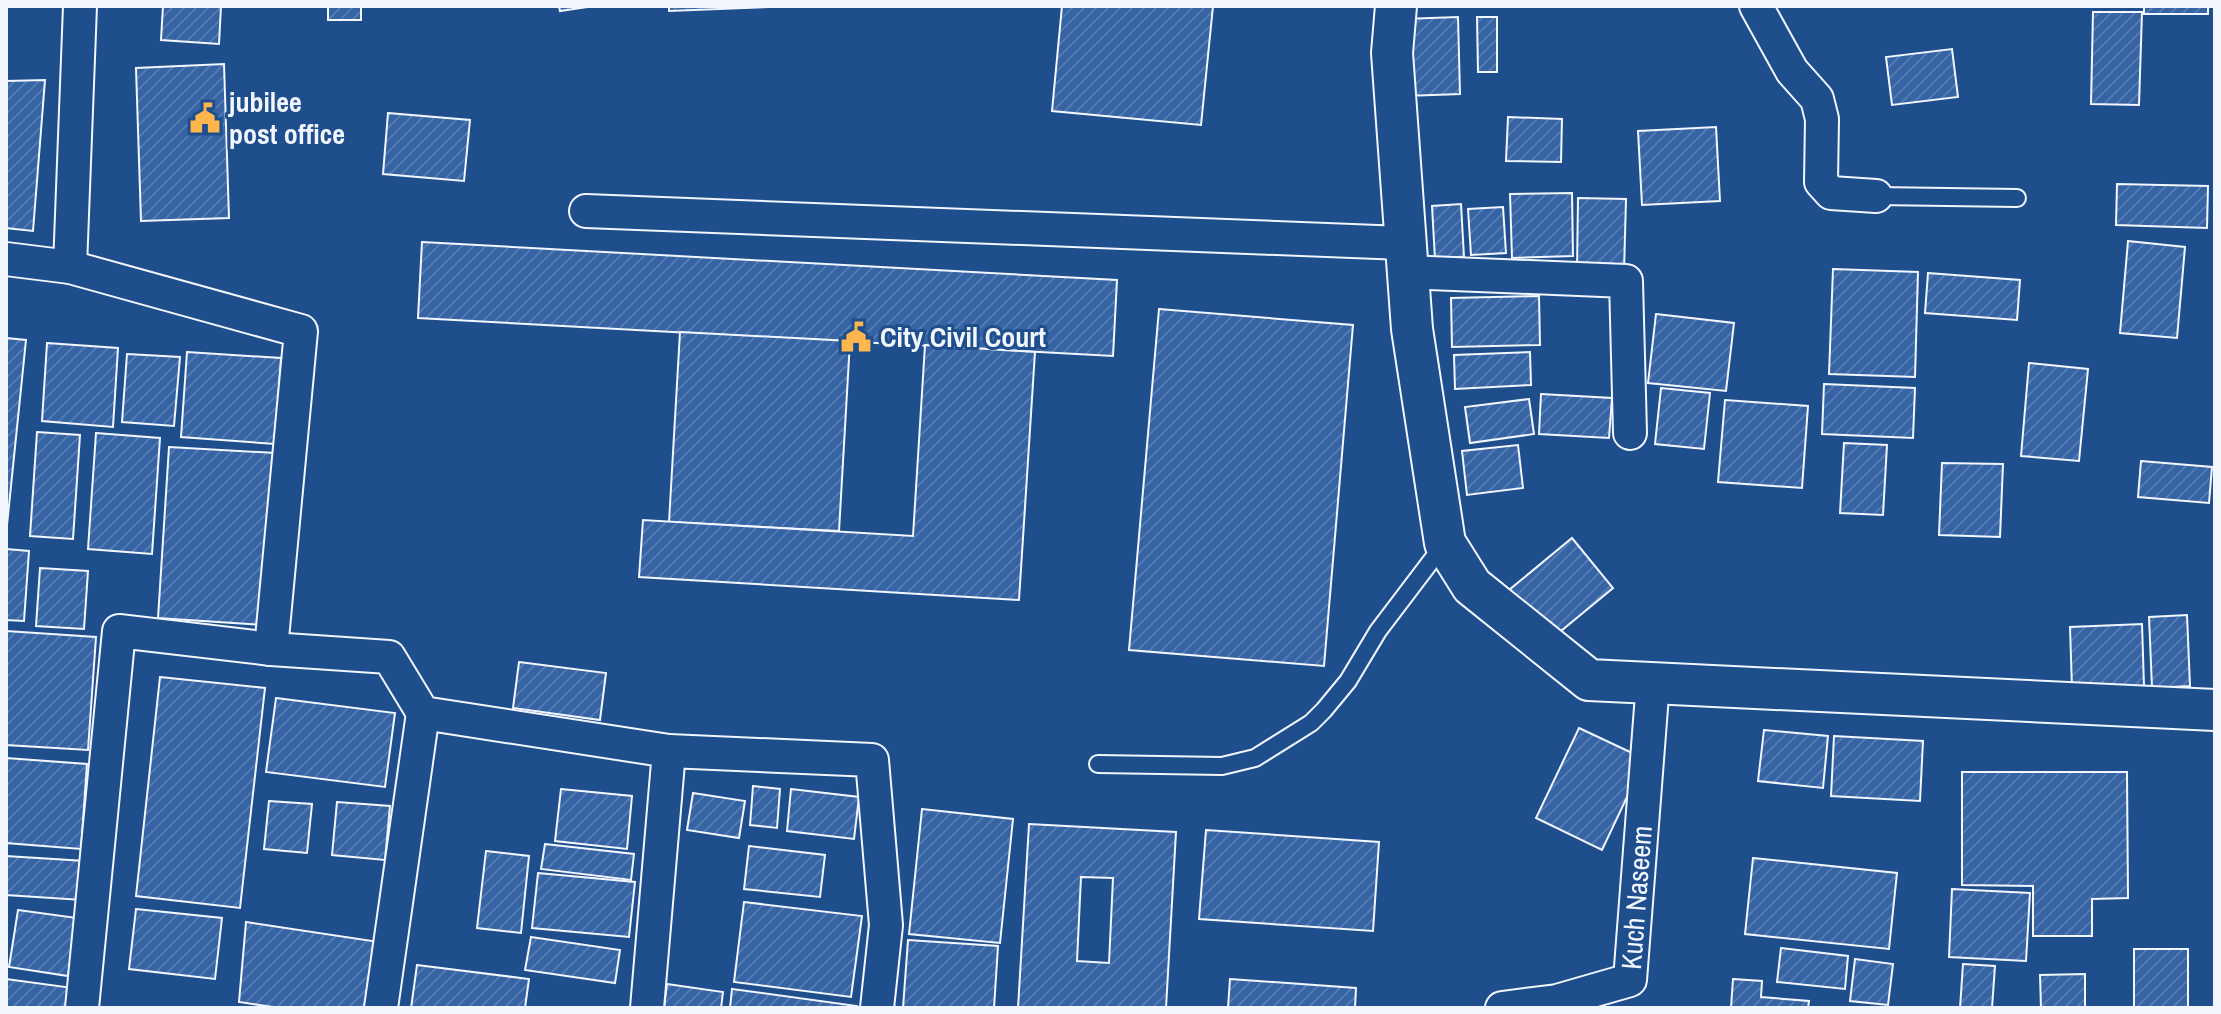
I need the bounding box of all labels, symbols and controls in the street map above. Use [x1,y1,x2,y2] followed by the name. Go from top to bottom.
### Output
[227,83,345,153] place label: jubilee post office
[188,101,222,135] public building icon: jubilee post office
[880,318,1046,356] place label: City Civil Court
[839,320,873,354] public building icon: City Civil Court
[1612,824,1661,971] street label: Kuch Naseem

